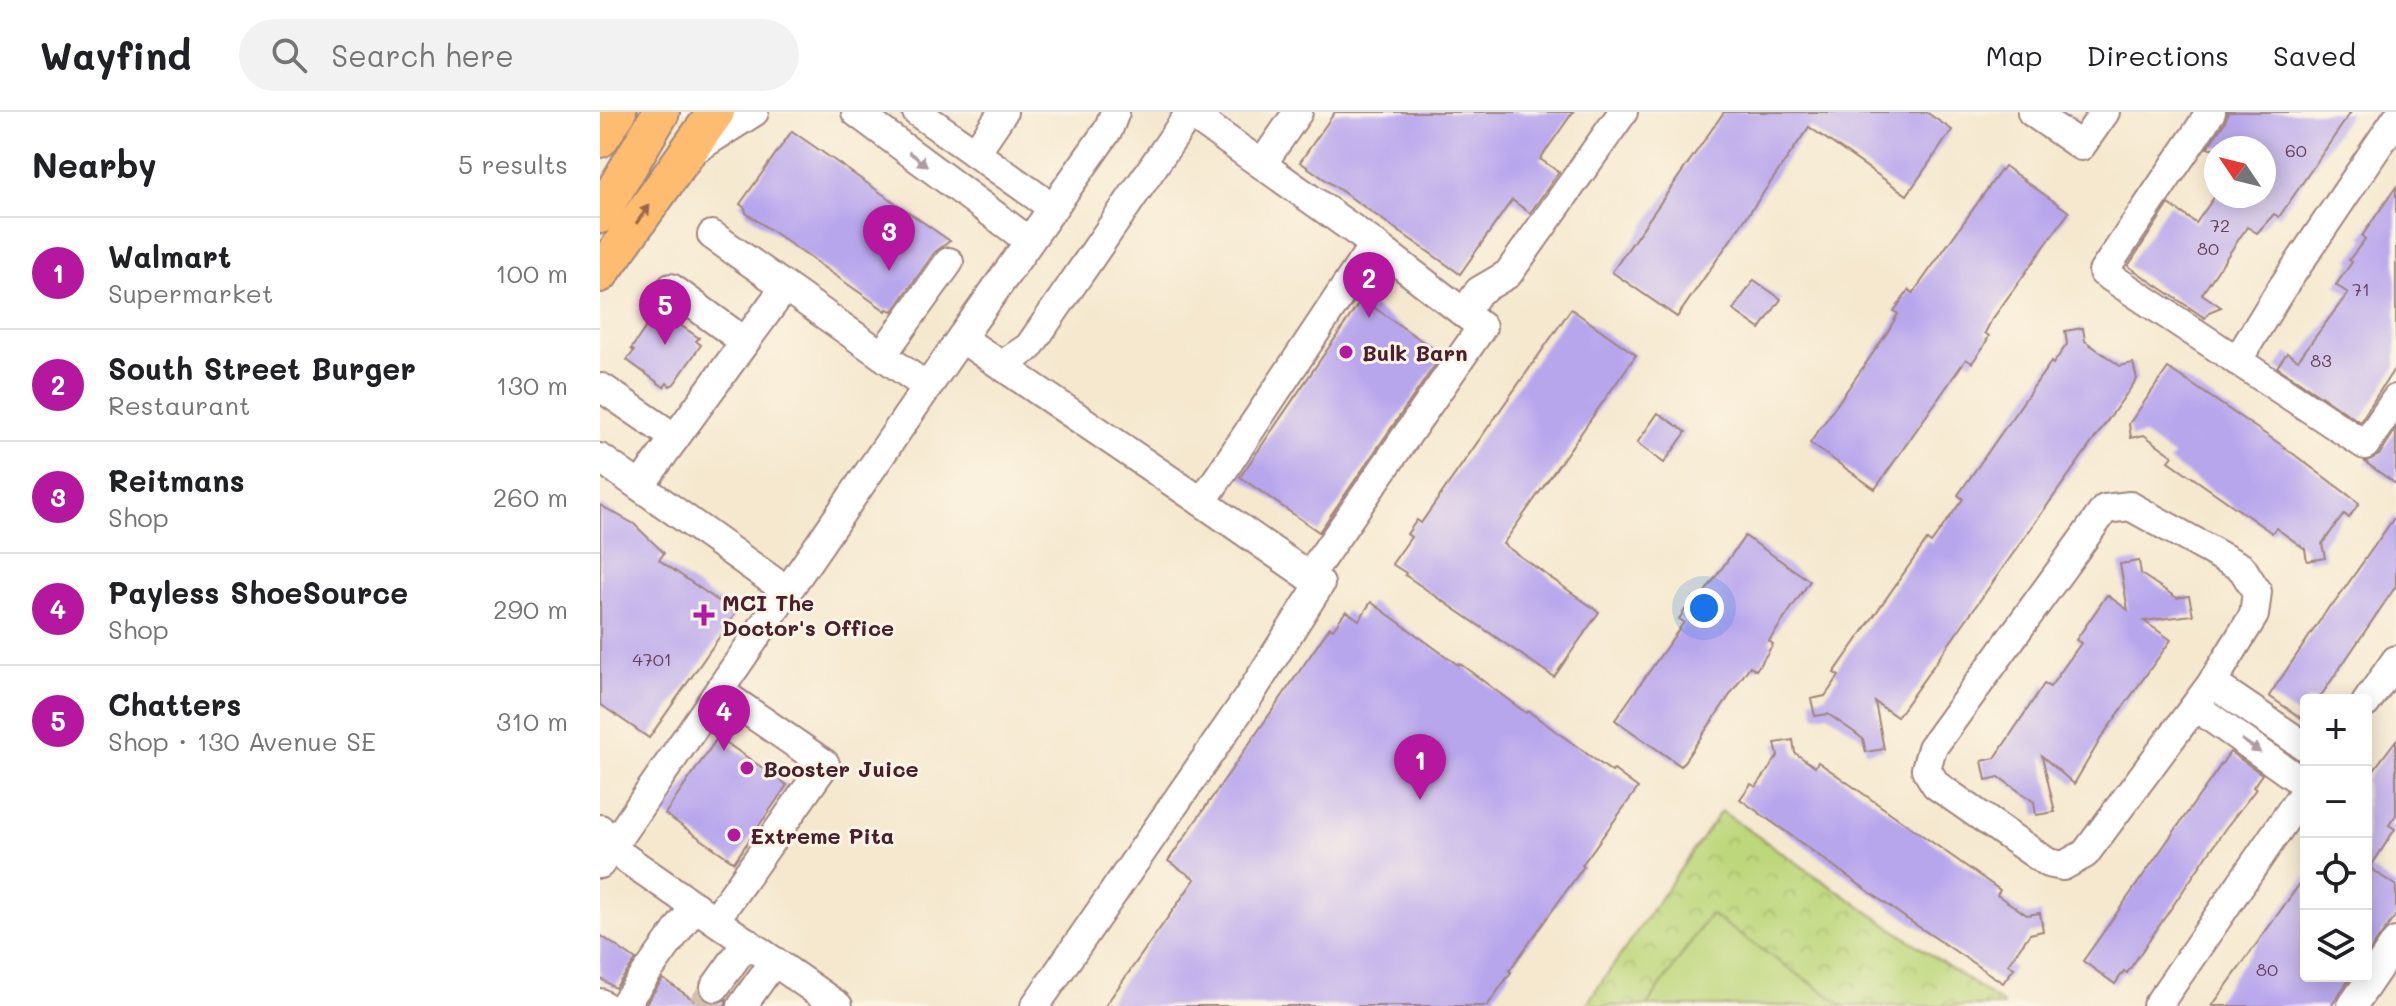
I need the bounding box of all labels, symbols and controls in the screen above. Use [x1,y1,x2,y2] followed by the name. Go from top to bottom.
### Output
[239,19,799,91] search box
[40,30,191,80] text: Wayfind
[267,33,311,77] icon: search
[331,35,514,75] text: Search here
[1986,37,2043,73] text: Map
[2087,37,2229,73] text: Directions
[2273,37,2356,73] text: Saved
[2204,136,2276,208] north arrow
[2285,138,2307,162] house number: 60
[32,142,157,187] text: Nearby
[458,147,568,181] text: 5 results
[908,150,929,166] one-way arrow
[635,204,650,225] one-way arrow
[863,205,915,271] pin: 3
[2210,213,2230,237] house number: 72
[108,236,231,276] text: Walmart
[2197,236,2219,260] house number: 80
[1343,252,1395,318] pin: 2
[52,256,64,290] text: 1
[495,256,568,290] text: 100 m
[108,276,273,310] text: Supermarket
[2352,277,2370,301] house number: 71
[639,279,691,345] pin: 5
[1362,338,1468,367] place label: Bulk Barn
[1337,343,1355,361] marker: Bulk Barn
[108,348,416,388] text: South Street Burger
[2310,348,2332,372] house number: 83
[51,368,65,402] text: 2
[496,368,568,402] text: 130 m
[108,388,250,422] text: Restaurant
[108,460,245,500] text: Reitmans
[50,480,66,514] text: 3
[493,480,568,514] text: 260 m
[108,500,169,534] text: Shop
[108,572,408,612] text: Payless ShoeSource
[722,588,894,642] place label: MCI The Doctor's Office
[1684,588,1724,628] your location
[50,592,66,626] text: 4
[493,592,568,626] text: 290 m
[693,604,715,626] marker: MCI The Doctor's Office
[108,612,169,646] text: Shop
[632,647,672,671] house number: 4701
[108,684,241,724] text: Chatters
[698,685,750,751] pin: 4
[2300,694,2372,982] map controls
[2300,694,2372,766] button: +
[50,704,66,738] text: 5
[496,704,568,738] text: 310 m
[108,724,376,758] text: Shop · 130 Avenue SE
[1394,734,1446,800] pin: 1
[2240,738,2262,754] one-way arrow
[763,754,919,783] place label: Booster Juice
[738,759,756,777] marker: Booster Juice
[2300,766,2372,838] button: −
[750,821,894,850] place label: Extreme Pita
[725,826,743,844] marker: Extreme Pita
[2300,838,2372,910] button: locate
[2300,910,2372,982] button: layers
[2256,957,2278,981] house number: 80

